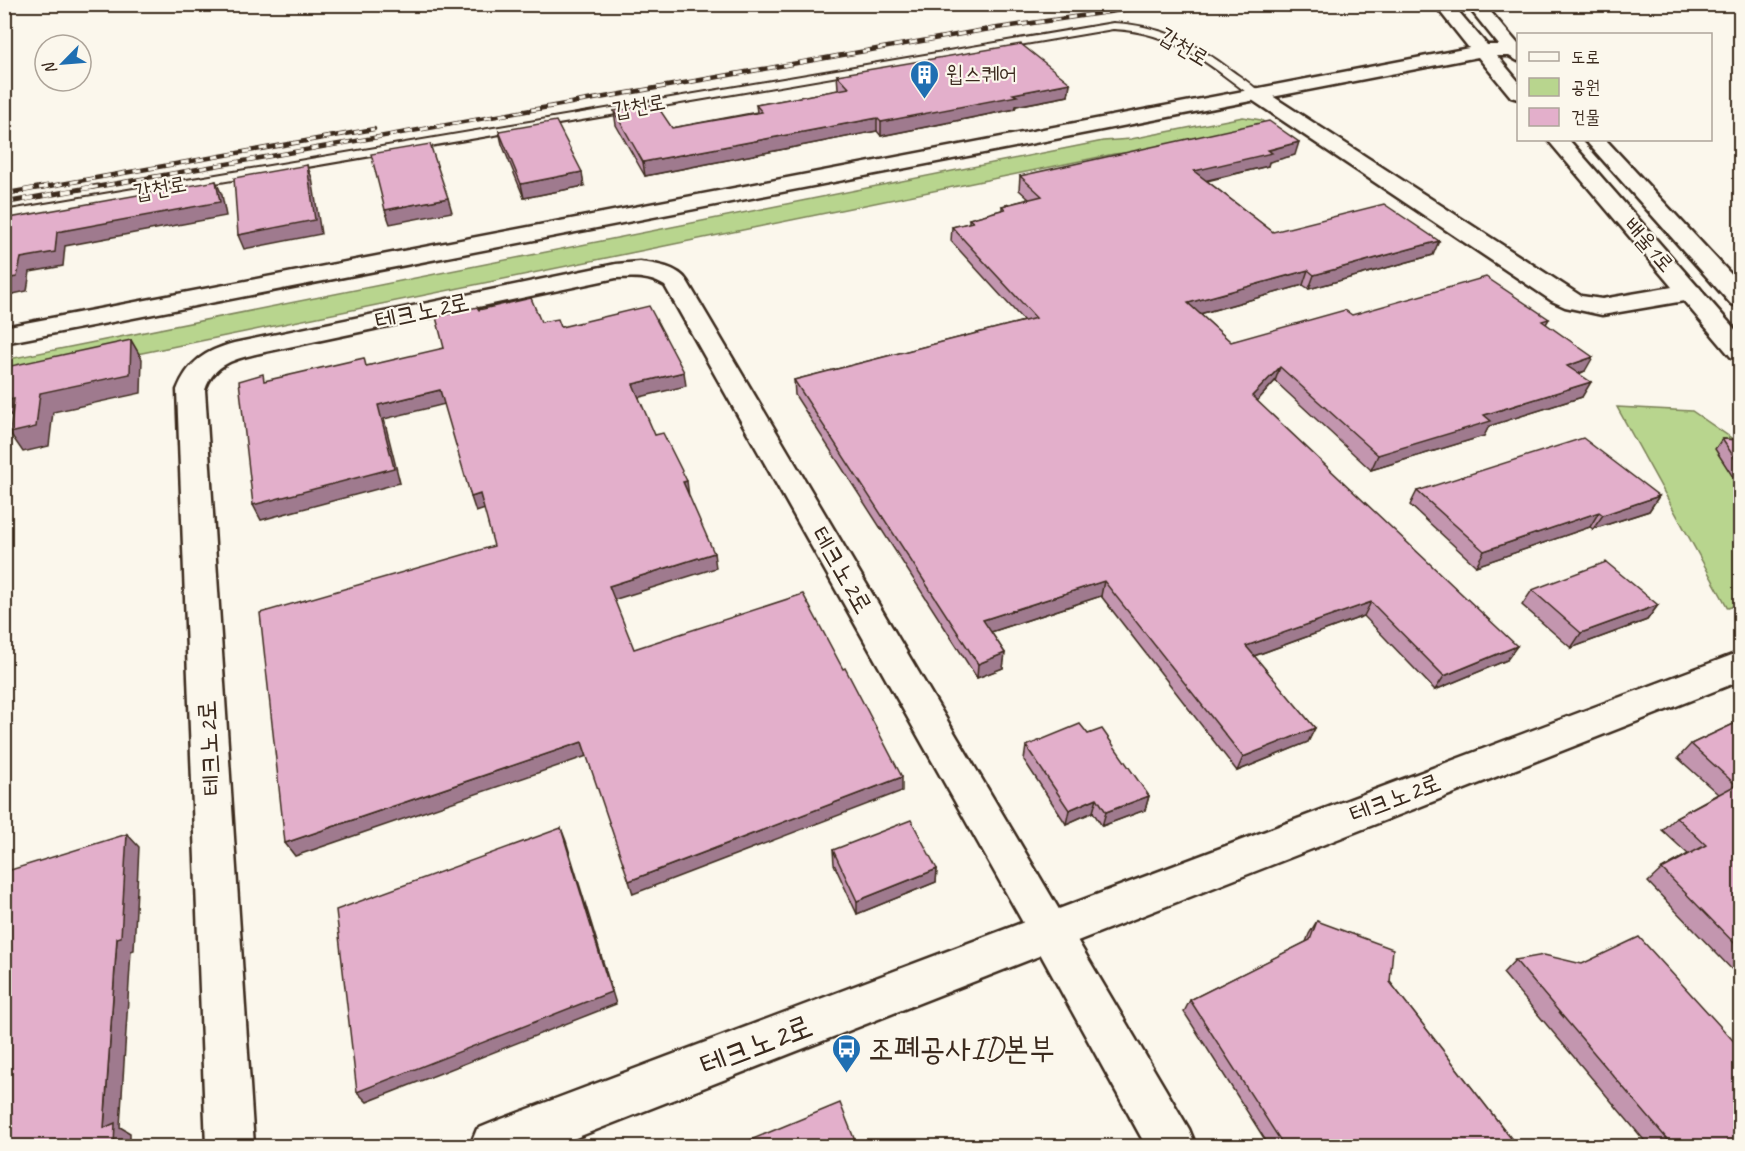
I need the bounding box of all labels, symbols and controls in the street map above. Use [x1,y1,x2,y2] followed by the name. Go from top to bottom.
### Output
[1154,21,1214,73] street label: 갑천로
[33,33,93,93] north arrow
[1517,33,1712,141] legend
[1571,46,1600,68] text: 도로
[38,57,61,78] text: N
[909,58,941,100] building icon: 윕스퀘어
[946,60,1017,88] place label: 윕스퀘어
[1571,76,1600,98] text: 공원
[610,88,668,124] street label: 갑천로
[1571,106,1600,128] text: 건물
[131,170,189,206] street label: 갑천로
[1618,212,1680,278] street label: 배울1로
[372,285,472,337] street label: 테크노2로
[804,520,880,620] street label: 테크노2로
[190,700,228,796] street label: 테크노2로
[1345,766,1445,830] street label: 테크노2로
[694,1005,818,1085] street label: 테크노2로
[868,1028,1055,1069] place label: 조폐공사ID본부
[831,1032,863,1074] bus stop icon: 조폐공사ID본부

